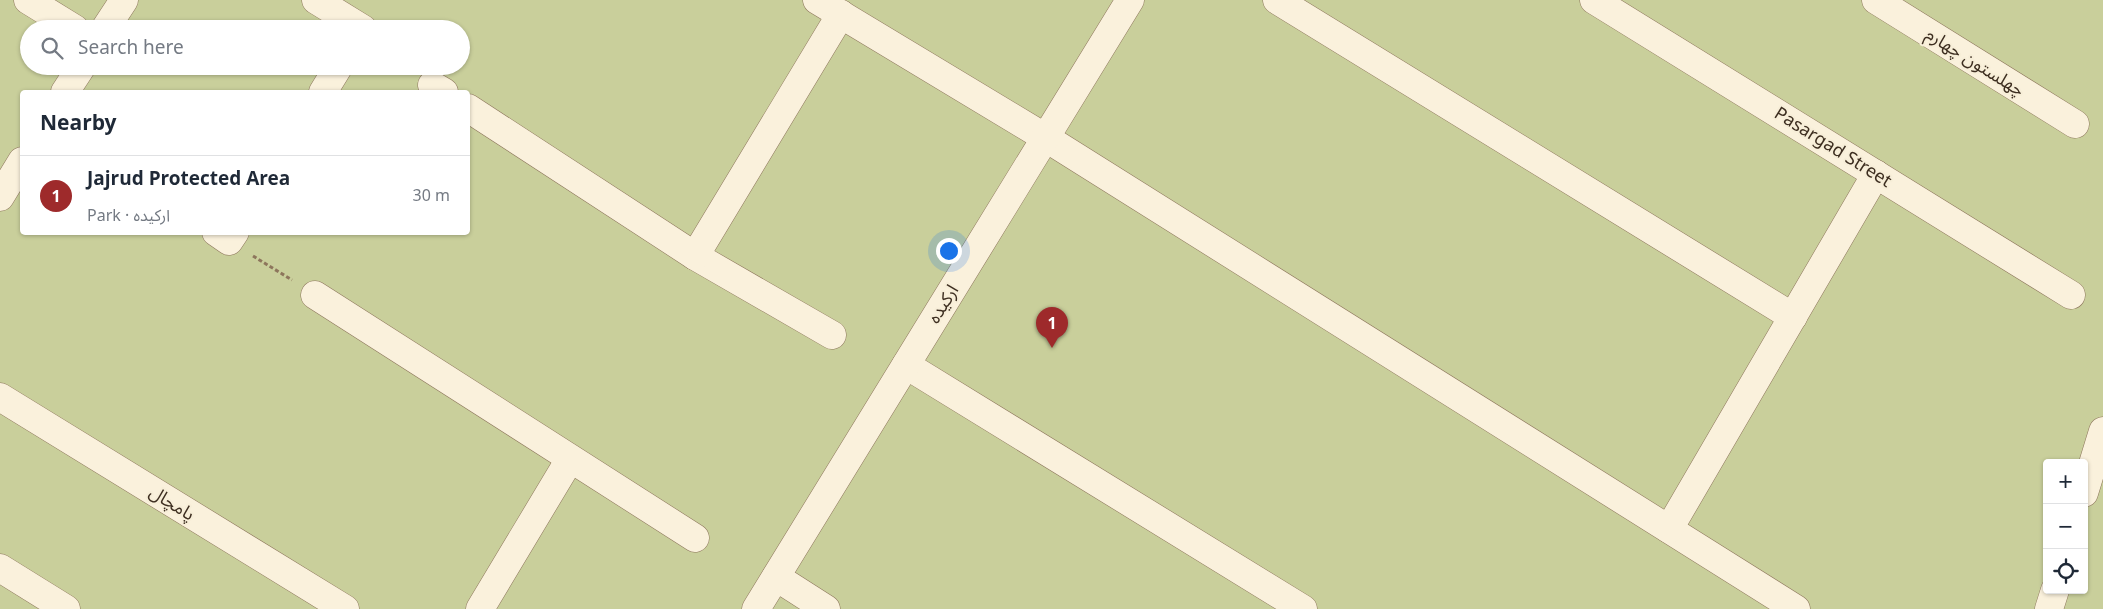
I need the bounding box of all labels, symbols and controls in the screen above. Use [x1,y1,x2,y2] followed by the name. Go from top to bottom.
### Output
[1917,16,2033,108] street label: چهلستون چهارم
[20,20,470,75] search box
[78,28,184,68] text: Search here
[38,34,66,62] icon: search
[1766,95,1900,199] street label: Pasargad Street
[40,101,117,145] text: Nearby
[87,159,290,199] text: Jajrud Protected Area
[413,179,450,213] text: 30 m
[51,180,61,214] text: 1
[87,199,170,233] text: Park · ارکیده
[936,238,962,264] your location
[916,276,970,332] street label: ارکیده
[1036,307,1068,348] pin: 1
[2043,459,2088,594] map controls
[2043,459,2088,504] button: +
[141,474,203,532] street label: پامچال
[2043,504,2088,549] button: −
[2043,549,2088,594] button: locate

